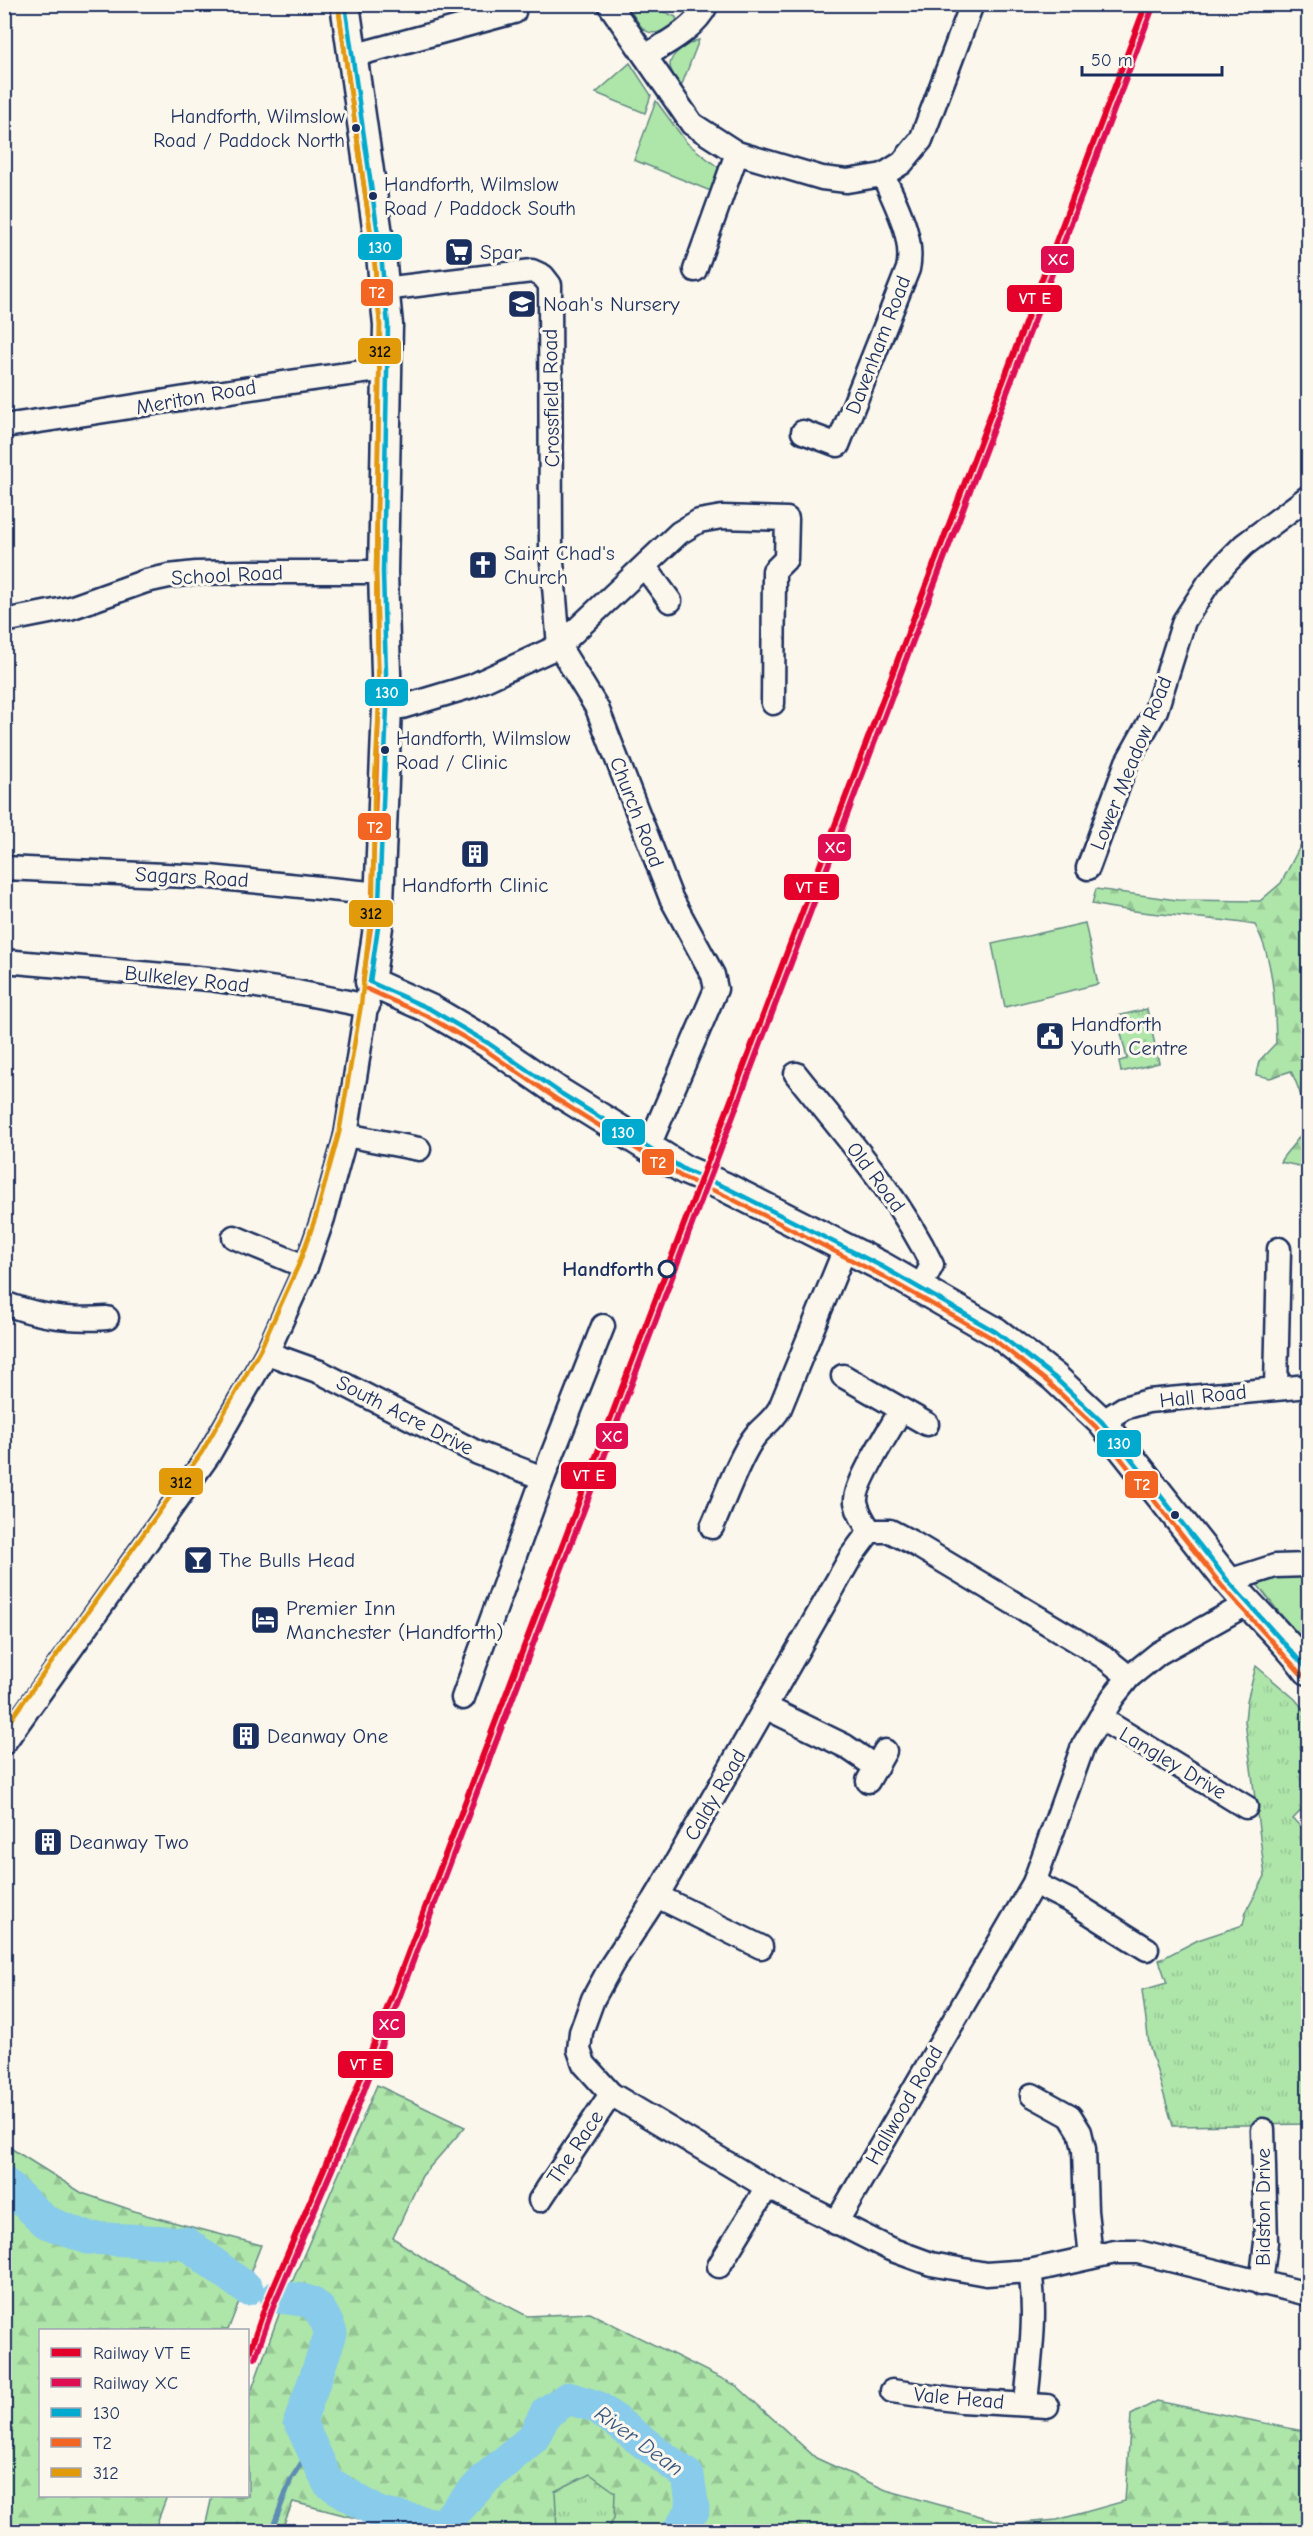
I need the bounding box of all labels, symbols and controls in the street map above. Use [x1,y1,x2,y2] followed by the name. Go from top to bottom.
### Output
[1082,39,1222,77] scale bar
[1091,50,1133,71] text: 50 m
[153,105,345,152] place label: Handforth, Wilmslow Road / Paddock North
[350,122,362,134] marker: Handforth, Wilmslow Road / Paddock North
[384,173,576,220] place label: Handforth, Wilmslow Road / Paddock South
[367,190,379,202] marker: Handforth, Wilmslow Road / Paddock South
[357,233,403,261] line badge: 130
[443,236,475,268] supermarket icon: Spar
[368,239,392,257] text: 130
[480,240,523,264] place label: Spar
[1040,245,1075,274] line badge: XC
[1048,251,1069,269] text: XC
[841,272,915,418] street label: Davenham Road
[360,278,394,307] line badge: T2
[369,284,385,302] text: T2
[1006,284,1063,313] line badge: VT E
[506,288,538,320] school or university icon: Noah's Nursery
[1019,290,1052,308] text: VT E
[543,292,680,316] place label: Noah's Nursery
[538,328,564,468] street label: Crossfield Road
[357,337,402,365] line badge: 312
[369,343,391,361] text: 312
[134,375,258,419] street label: Meriton Road
[504,541,615,589] place label: Saint Chad's Church
[467,549,499,581] church icon: Saint Chad's Church
[170,560,284,590] street label: School Road
[1085,673,1177,853] street label: Lower Meadow Road
[364,678,409,707] line badge: 130
[375,684,399,702] text: 130
[396,727,570,774] place label: Handforth, Wilmslow Road / Clinic
[379,744,391,756] marker: Handforth, Wilmslow Road / Clinic
[605,753,669,871] street label: Church Road
[357,812,392,841] line badge: T2
[367,819,383,837] text: T2
[817,833,852,862] line badge: XC
[459,838,491,870] building icon: Handforth Clinic
[825,839,846,857] text: XC
[135,862,249,892] street label: Sagars Road
[402,873,548,897] place label: Handforth Clinic
[783,873,840,901] line badge: VT E
[796,879,829,897] text: VT E
[348,899,394,928] line badge: 312
[360,905,382,923] text: 312
[123,961,251,997] street label: Bulkeley Road
[1071,1012,1188,1060] place label: Handforth Youth Centre
[1034,1020,1066,1052] public building icon: Handforth Youth Centre
[601,1118,646,1146] line badge: 130
[611,1124,635,1142] text: 130
[842,1137,910,1217] street label: Old Road
[641,1148,675,1176] line badge: T2
[650,1154,666,1172] text: T2
[562,1257,654,1281] place label: Handforth
[658,1260,676,1278] marker: Handforth
[332,1370,478,1460] street label: South Acre Drive
[1158,1379,1248,1413] street label: Hall Road
[595,1422,629,1450] line badge: XC
[602,1428,623,1446] text: XC
[1096,1429,1142,1458] line badge: 130
[1107,1435,1131,1453] text: 130
[560,1461,617,1490] line badge: VT E
[158,1467,204,1496] line badge: 312
[573,1467,606,1485] text: VT E
[1124,1470,1159,1499] line badge: T2
[170,1474,192,1492] text: 312
[1134,1476,1150,1494] text: T2
[1169,1509,1181,1521] unlabelled marker
[182,1544,214,1576] bar icon: The Bulls Head
[219,1548,355,1572] place label: The Bulls Head
[286,1596,503,1644] place label: Premier Inn Manchester (Handforth)
[249,1604,281,1636] hotel icon: Premier Inn Manchester (Handforth)
[230,1720,262,1752] building icon: Deanway One
[1115,1722,1231,1804] street label: Langley Drive
[267,1724,388,1748] place label: Deanway One
[679,1745,751,1845] street label: Caldy Road
[32,1826,64,1858] building icon: Deanway Two
[69,1830,189,1854] place label: Deanway Two
[372,2010,406,2039] line badge: XC
[379,2016,400,2034] text: XC
[860,2041,948,2169] street label: Hallwood Road
[337,2050,394,2079] line badge: VT E
[350,2056,383,2074] text: VT E
[542,2106,608,2188] street label: The Race
[1251,2148,1275,2266] street label: Bidston Drive
[39,2329,249,2497] legend
[93,2343,191,2364] text: Railway VT E
[93,2373,178,2394] text: Railway XC
[913,2382,1005,2414] street label: Vale Head
[590,2400,688,2482] water label: River Dean
[93,2403,120,2424] text: 130
[93,2433,112,2454] text: T2
[93,2463,119,2484] text: 312

